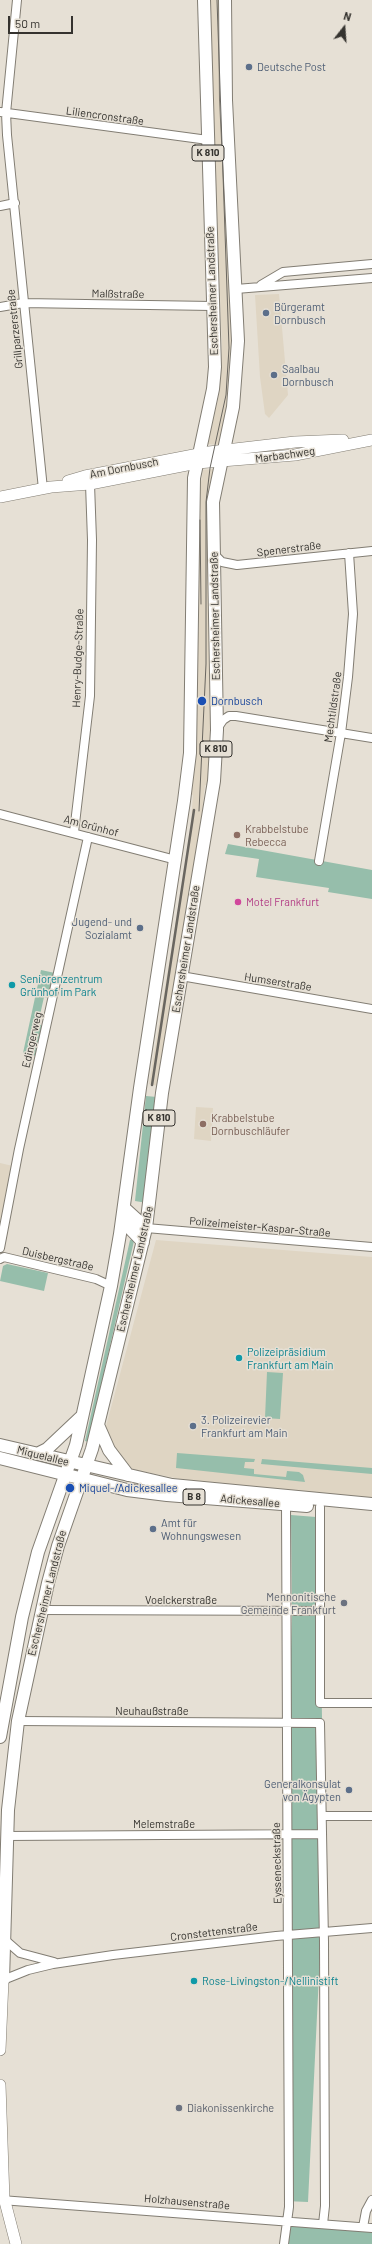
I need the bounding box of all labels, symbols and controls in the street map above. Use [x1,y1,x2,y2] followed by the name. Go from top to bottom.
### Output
[10,8,75,34] scale bar
[324,8,364,48] north arrow
[342,9,353,23] text: N
[15,16,40,30] text: 50 m
[257,60,326,74] place label: Deutsche Post
[244,62,254,72] marker: Deutsche Post
[65,104,145,128] street label: Liliencronstraße
[192,145,224,161] road number: K 810
[203,226,221,356] street label: Eschersheimer Landstraße
[91,287,145,301] street label: Malßstraße
[4,289,26,369] street label: Grillparzerstraße
[274,300,326,326] place label: Bürgeramt Dornbusch
[261,308,271,318] marker: Bürgeramt Dornbusch
[282,362,334,388] place label: Saalbau Dornbusch
[269,370,279,380] marker: Saalbau Dornbusch
[254,444,316,466] street label: Marbachweg
[89,455,159,481] street label: Am Dornbusch
[256,538,322,560] street label: Spenerstraße
[207,551,223,681] street label: Eschersheimer Landstraße
[70,608,86,708] street label: Henry-Budge-Straße
[321,671,345,743] street label: Mechtildstraße
[211,694,263,708] place label: Dornbusch
[196,695,208,707] marker: Dornbusch
[200,741,232,757] road number: K 810
[62,812,120,840] street label: Am Grünhof
[245,822,309,848] place label: Krabbelstube Rebecca
[232,830,242,840] marker: Krabbelstube Rebecca
[169,884,203,1014] street label: Eschersheimer Landstraße
[246,895,319,909] place label: Motel Frankfurt
[233,897,243,907] marker: Motel Frankfurt
[72,915,132,941] place label: Jugend- und Sozialamt
[135,923,145,933] marker: Jugend- und Sozialamt
[243,970,313,994] street label: Humserstraße
[20,972,102,998] place label: Seniorenzentrum Grünhof im Park
[7,980,17,990] marker: Seniorenzentrum Grünhof im Park
[19,1011,45,1069] street label: Edingerweg
[143,1110,175,1126] road number: K 810
[211,1111,290,1137] place label: Krabbelstube Dornbuschläufer
[198,1119,208,1129] marker: Krabbelstube Dornbuschläufer
[114,1205,156,1333] street label: Eschersheimer Landstraße
[189,1214,331,1240] street label: Polizeimeister-Kaspar-Straße
[21,1244,95,1274] street label: Duisbergstraße
[247,1345,333,1371] place label: Polizeipräsidium Frankfurt am Main
[234,1353,244,1363] marker: Polizeipräsidium Frankfurt am Main
[201,1413,287,1439] place label: 3. Polizeirevier Frankfurt am Main
[188,1421,198,1431] marker: 3. Polizeirevier Frankfurt am Main
[15,1443,71,1469] street label: Miquelallee
[79,1481,178,1495] place label: Miquel-/Adickesallee
[64,1482,76,1494] marker: Miquel-/Adickesallee
[183,1489,205,1505] road number: B 8
[220,1492,280,1510] street label: Adickesallee
[161,1516,241,1542] place label: Amt für Wohnungswesen
[148,1524,158,1534] marker: Amt für Wohnungswesen
[25,1529,69,1657] street label: Eschersheimer Landstraße
[241,1590,336,1616] place label: Mennonitische Gemeinde Frankfurt
[145,1593,217,1607] street label: Voelckerstraße
[339,1598,349,1608] marker: Mennonitische Gemeinde Frankfurt
[115,1704,189,1718] street label: Neuhaußstraße
[264,1777,341,1803] place label: Generalkonsulat von Ägypten
[344,1785,354,1795] marker: Generalkonsulat von Ägypten
[133,1817,195,1831] street label: Melemstraße
[270,1822,284,1904] street label: Eysseneckstraße
[170,1920,258,1944] street label: Cronstettenstraße
[202,1974,339,1988] place label: Rose-Livingston-/Nellinistift
[189,1976,199,1986] marker: Rose-Livingston-/Nellinistift
[187,2101,274,2115] place label: Diakonissenkirche
[174,2103,184,2113] marker: Diakonissenkirche
[144,2192,230,2212] street label: Holzhausenstraße

